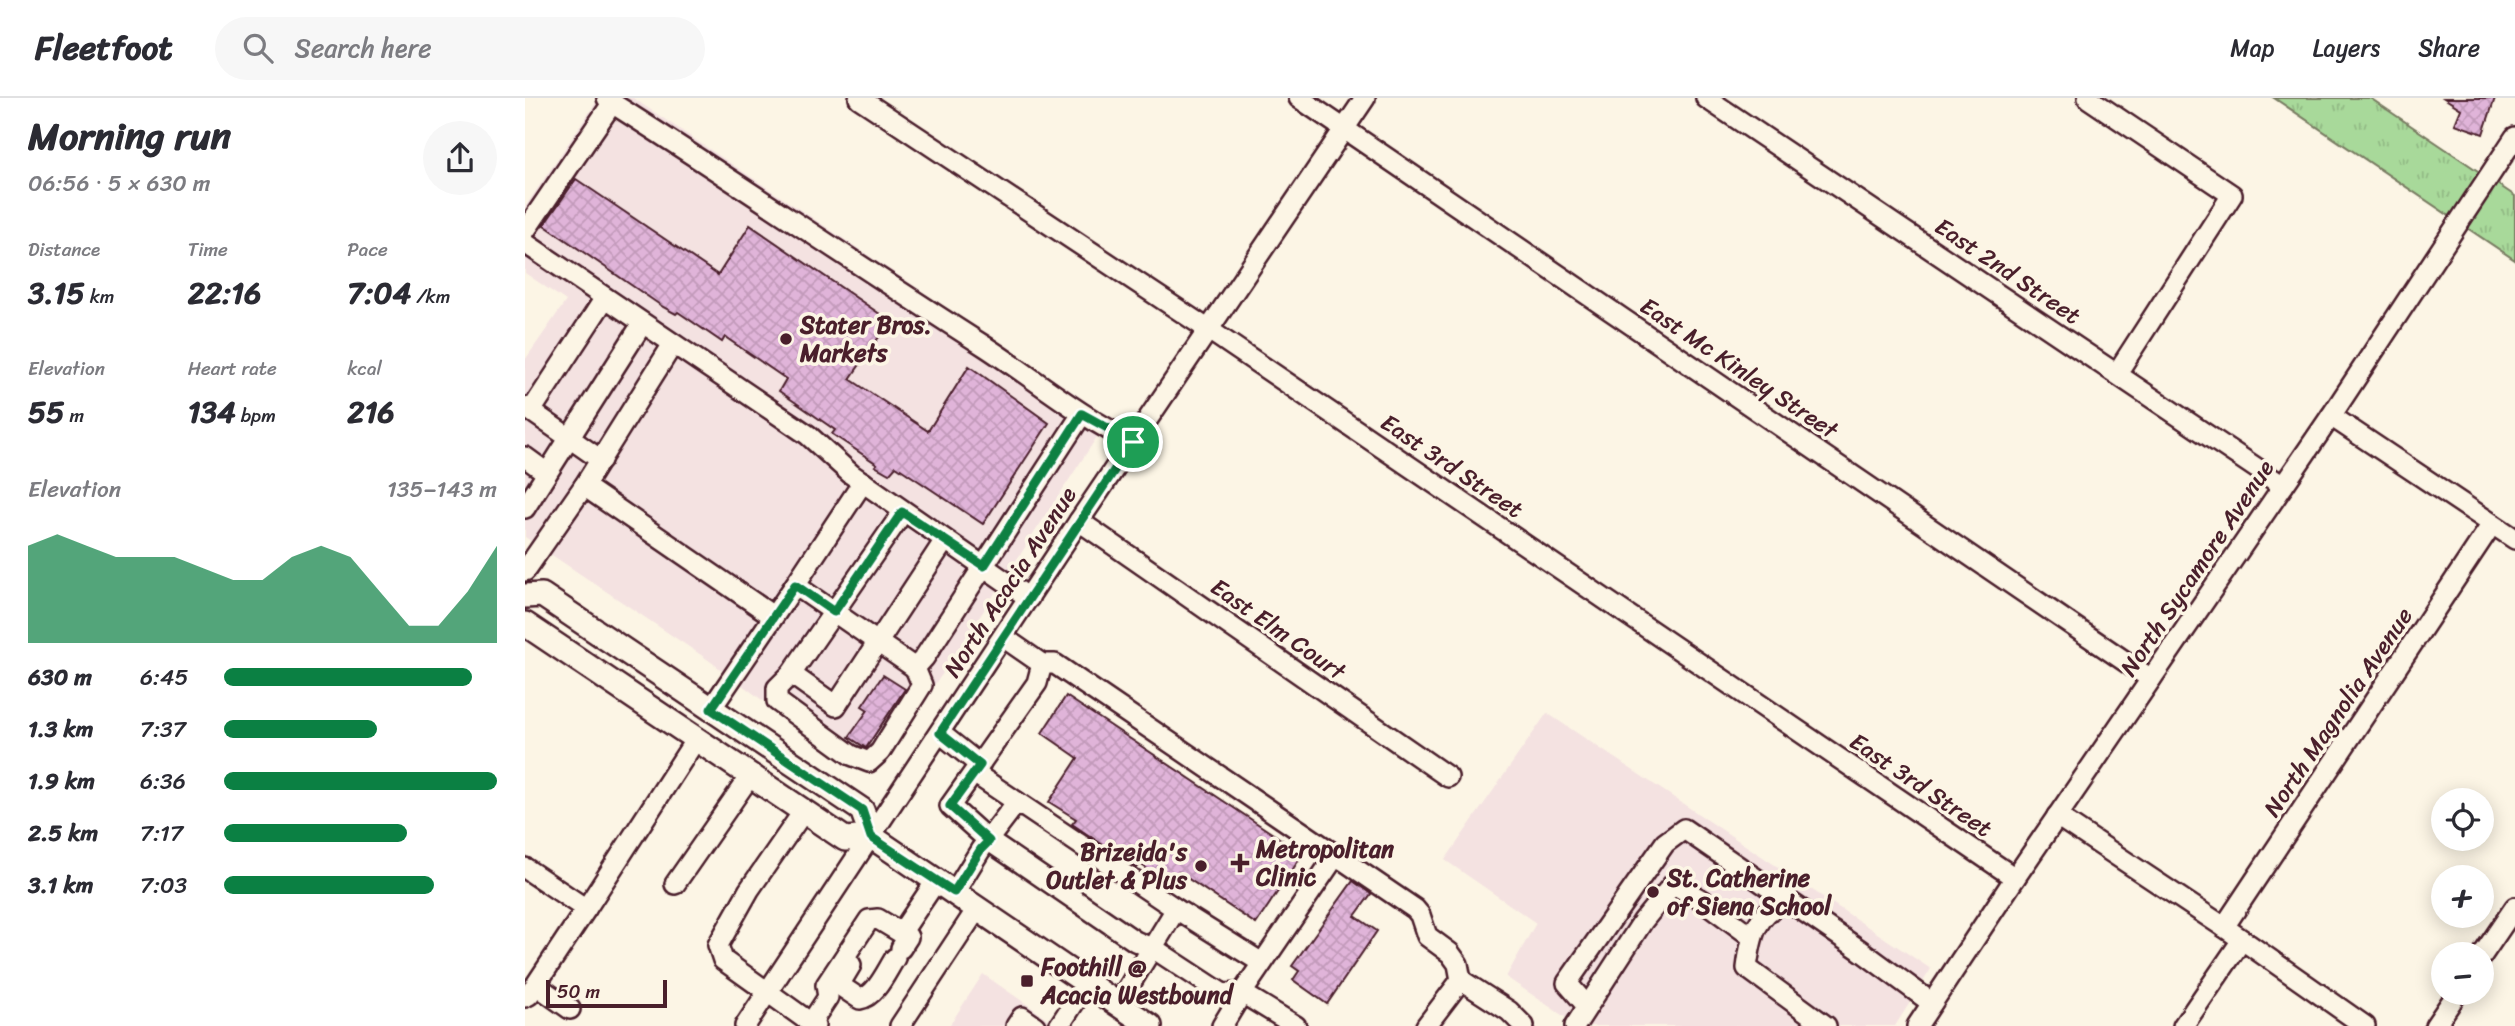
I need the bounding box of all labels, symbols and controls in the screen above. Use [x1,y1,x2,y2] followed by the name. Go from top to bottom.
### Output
[215,17,705,80] search box
[35,19,173,77] text: Fleetfoot
[295,25,432,71] text: Search here
[2230,27,2275,69] text: Map
[2313,27,2380,69] text: Layers
[2418,27,2480,69] text: Share
[239,29,277,67] icon: search
[28,103,231,170] text: Morning run
[423,121,497,195] button: share
[28,163,210,204] text: 06:56 · 5 × 630 m
[1926,206,2090,336] street label: East 2nd Street
[28,233,100,266] text: Distance
[188,233,228,266] text: Time
[347,233,388,266] text: Pace
[28,266,85,320] text: 3.15
[188,266,261,320] text: 22:16
[347,266,411,320] text: 7:04
[85,280,114,313] text: km
[411,280,450,313] text: /km
[1631,286,1848,451] street label: East Mc Kinley Street
[799,304,932,374] place label: Stater Bros. Markets
[778,331,794,347] marker: Stater Bros. Markets
[28,352,105,385] text: Elevation
[188,352,277,385] text: Heart rate
[347,352,382,385] text: kcal
[28,385,65,439] text: 55
[188,385,236,439] text: 134
[347,385,395,439] text: 216
[65,399,84,432] text: m
[236,399,276,432] text: bpm
[1372,402,1532,530] street label: East 3rd Street
[1103,412,1163,472] pin
[1114,423,1152,461] icon: arrive
[2108,450,2286,685] street label: North Sycamore Avenue
[28,469,121,510] text: Elevation
[387,469,497,510] text: 135–143 m
[932,477,1088,686] street label: North Acacia Avenue
[1201,567,1356,692] street label: East Elm Court
[2252,598,2424,826] street label: North Magnolia Avenue
[28,657,92,698] text: 630 m
[140,657,188,698] text: 6:45
[28,709,93,750] text: 1.3 km
[140,709,186,750] text: 7:37
[1841,721,2001,849] street label: East 3rd Street
[28,761,95,802] text: 1.9 km
[140,761,186,802] text: 6:36
[2431,788,2494,1005] map controls
[2431,788,2494,851] button: locate
[28,813,98,854] text: 2.5 km
[140,813,183,854] text: 7:17
[1255,828,1394,898] place label: Metropolitan Clinic
[1046,831,1188,901] place label: Brizeida's Outlet & Plus
[1230,853,1250,873] marker: Metropolitan Clinic
[1666,857,1832,927] place label: St. Catherine of Siena School
[1193,858,1209,874] marker: Brizeida's Outlet & Plus
[28,865,93,906] text: 3.1 km
[140,865,187,906] text: 7:03
[2431,865,2494,928] button: +
[1645,884,1661,900] marker: St. Catherine of Siena School
[2431,942,2494,1005] button: −
[1040,946,1235,1016] place label: Foothill @ Acacia Westbound
[1019,973,1035,989] marker: Foothill @ Acacia Westbound
[557,975,600,1008] text: 50 m
[546,977,667,1009] scale bar

